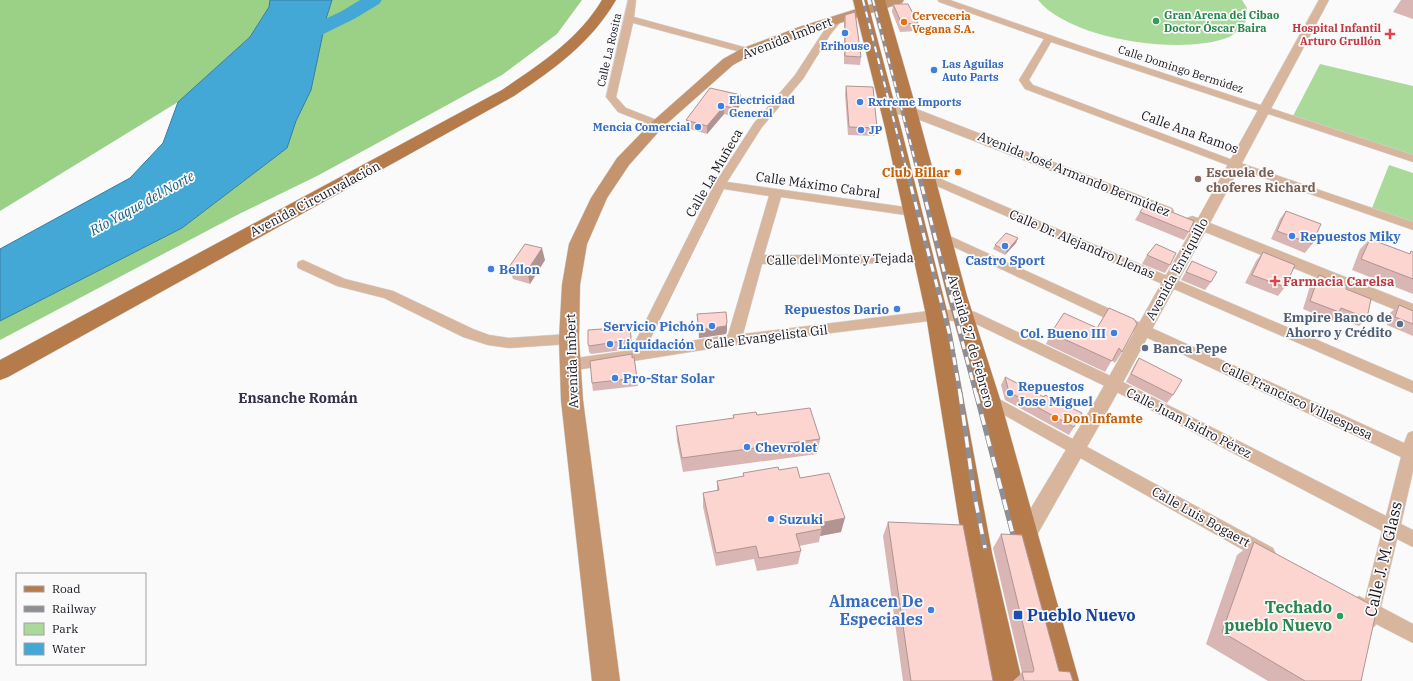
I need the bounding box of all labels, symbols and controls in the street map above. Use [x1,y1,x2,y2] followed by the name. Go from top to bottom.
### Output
[1164,8,1280,35] place label: Gran Arena del Cibao Doctor Óscar Baira
[912,9,975,36] place label: Cerveceria Vegana S.A.
[594,12,624,88] street label: Calle La Rosita
[740,13,835,63] street label: Avenida Imbert
[1151,16,1161,26] marker: Gran Arena del Cibao Doctor Óscar Baira
[899,17,909,27] marker: Cerveceria Vegana S.A.
[1292,21,1381,48] place label: Hospital Infantil Arturo Grullón
[840,28,850,38] marker: Erihouse
[1384,28,1396,40] marker: Hospital Infantil Arturo Grullón
[821,39,869,53] place label: Erihouse
[1116,42,1246,96] street label: Calle Domingo Bermúdez
[942,57,1004,84] place label: Las Aguilas Auto Parts
[929,65,939,75] marker: Las Aguilas Auto Parts
[729,93,795,120] place label: Electricidad General
[868,95,962,109] place label: Rxtreme Imports
[855,97,865,107] marker: Rxtreme Imports
[716,101,726,111] marker: Electricidad General
[1139,106,1241,158] street label: Calle Ana Ramos
[593,120,690,134] place label: Mencia Comercial
[693,122,703,132] marker: Mencia Comercial
[869,123,883,137] place label: JP
[856,125,866,135] marker: JP
[682,126,746,220] street label: Calle La Muñeca
[975,127,1173,221] street label: Avenida José Armando Bermúdez
[247,157,383,241] street label: Avenida Circunvalación
[882,164,951,181] place label: Club Billar
[1206,164,1316,196] place label: Escuela de choferes Richard
[86,166,198,240] water label: Río Yaque del Norte
[953,167,963,177] marker: Club Billar
[755,168,881,202] street label: Calle Máximo Cabral
[1193,174,1203,184] marker: Escuela de choferes Richard
[1007,206,1157,282] street label: Calle Dr. Alejandro Llenas
[1142,215,1212,323] street label: Avenida Enriquillo
[1300,228,1401,245] place label: Repuestos Miky
[1287,231,1297,241] marker: Repuestos Miky
[1000,241,1010,251] marker: Castro Sport
[766,249,914,269] street label: Calle del Monte y Tejada
[965,252,1045,269] place label: Castro Sport
[499,261,541,278] place label: Bellon
[486,264,496,274] marker: Bellon
[944,273,998,409] street label: Avenida 27 de Febrero
[1283,273,1395,290] place label: Farmacia Carelsa
[1270,276,1280,286] marker: Farmacia Carelsa
[784,301,889,318] place label: Repuestos Dario
[892,304,902,314] marker: Repuestos Dario
[1283,309,1392,341] place label: Empire Banco de Ahorro y Crédito
[562,313,582,409] street label: Avenida Imbert
[603,318,704,335] place label: Servicio Pichón
[1395,319,1405,329] marker: Empire Banco de Ahorro y Crédito
[703,321,829,353] street label: Calle Evangelista Gil
[707,321,717,331] marker: Servicio Pichón
[1020,325,1106,342] place label: Col. Bueno III
[1109,328,1119,338] marker: Col. Bueno III
[618,336,695,353] place label: Liquidación
[605,339,615,349] marker: Liquidación
[1153,340,1227,357] place label: Banca Pepe
[1140,343,1150,353] marker: Banca Pepe
[1218,358,1376,444] street label: Calle Francisco Villaespesa
[623,370,715,387] place label: Pro-Star Solar
[610,373,620,383] marker: Pro-Star Solar
[1018,378,1093,410] place label: Repuestos Jose Miguel
[1123,384,1255,462] street label: Calle Juan Isidro Pérez
[1005,388,1015,398] marker: Repuestos Jose Miguel
[238,389,358,407] district label: Ensanche Román
[1063,410,1143,427] place label: Don Infamte
[1050,413,1060,423] marker: Don Infamte
[755,439,817,456] place label: Chevrolet
[742,442,752,452] marker: Chevrolet
[1149,483,1254,551] street label: Calle Luis Bogaert
[1360,499,1406,619] street label: Calle J. M. Glass
[779,511,824,528] place label: Suzuki
[766,514,776,524] marker: Suzuki
[16,573,146,665] legend
[52,581,81,596] text: Road
[829,591,923,629] place label: Almacen De Especiales
[1224,597,1332,635] place label: Techado pueblo Nuevo
[52,601,97,616] text: Railway
[926,605,936,615] marker: Almacen De Especiales
[1027,605,1135,625] place label: Pueblo Nuevo
[1012,609,1024,621] marker: Pueblo Nuevo
[1335,611,1345,621] marker: Techado pueblo Nuevo
[52,621,78,636] text: Park
[52,641,86,656] text: Water

